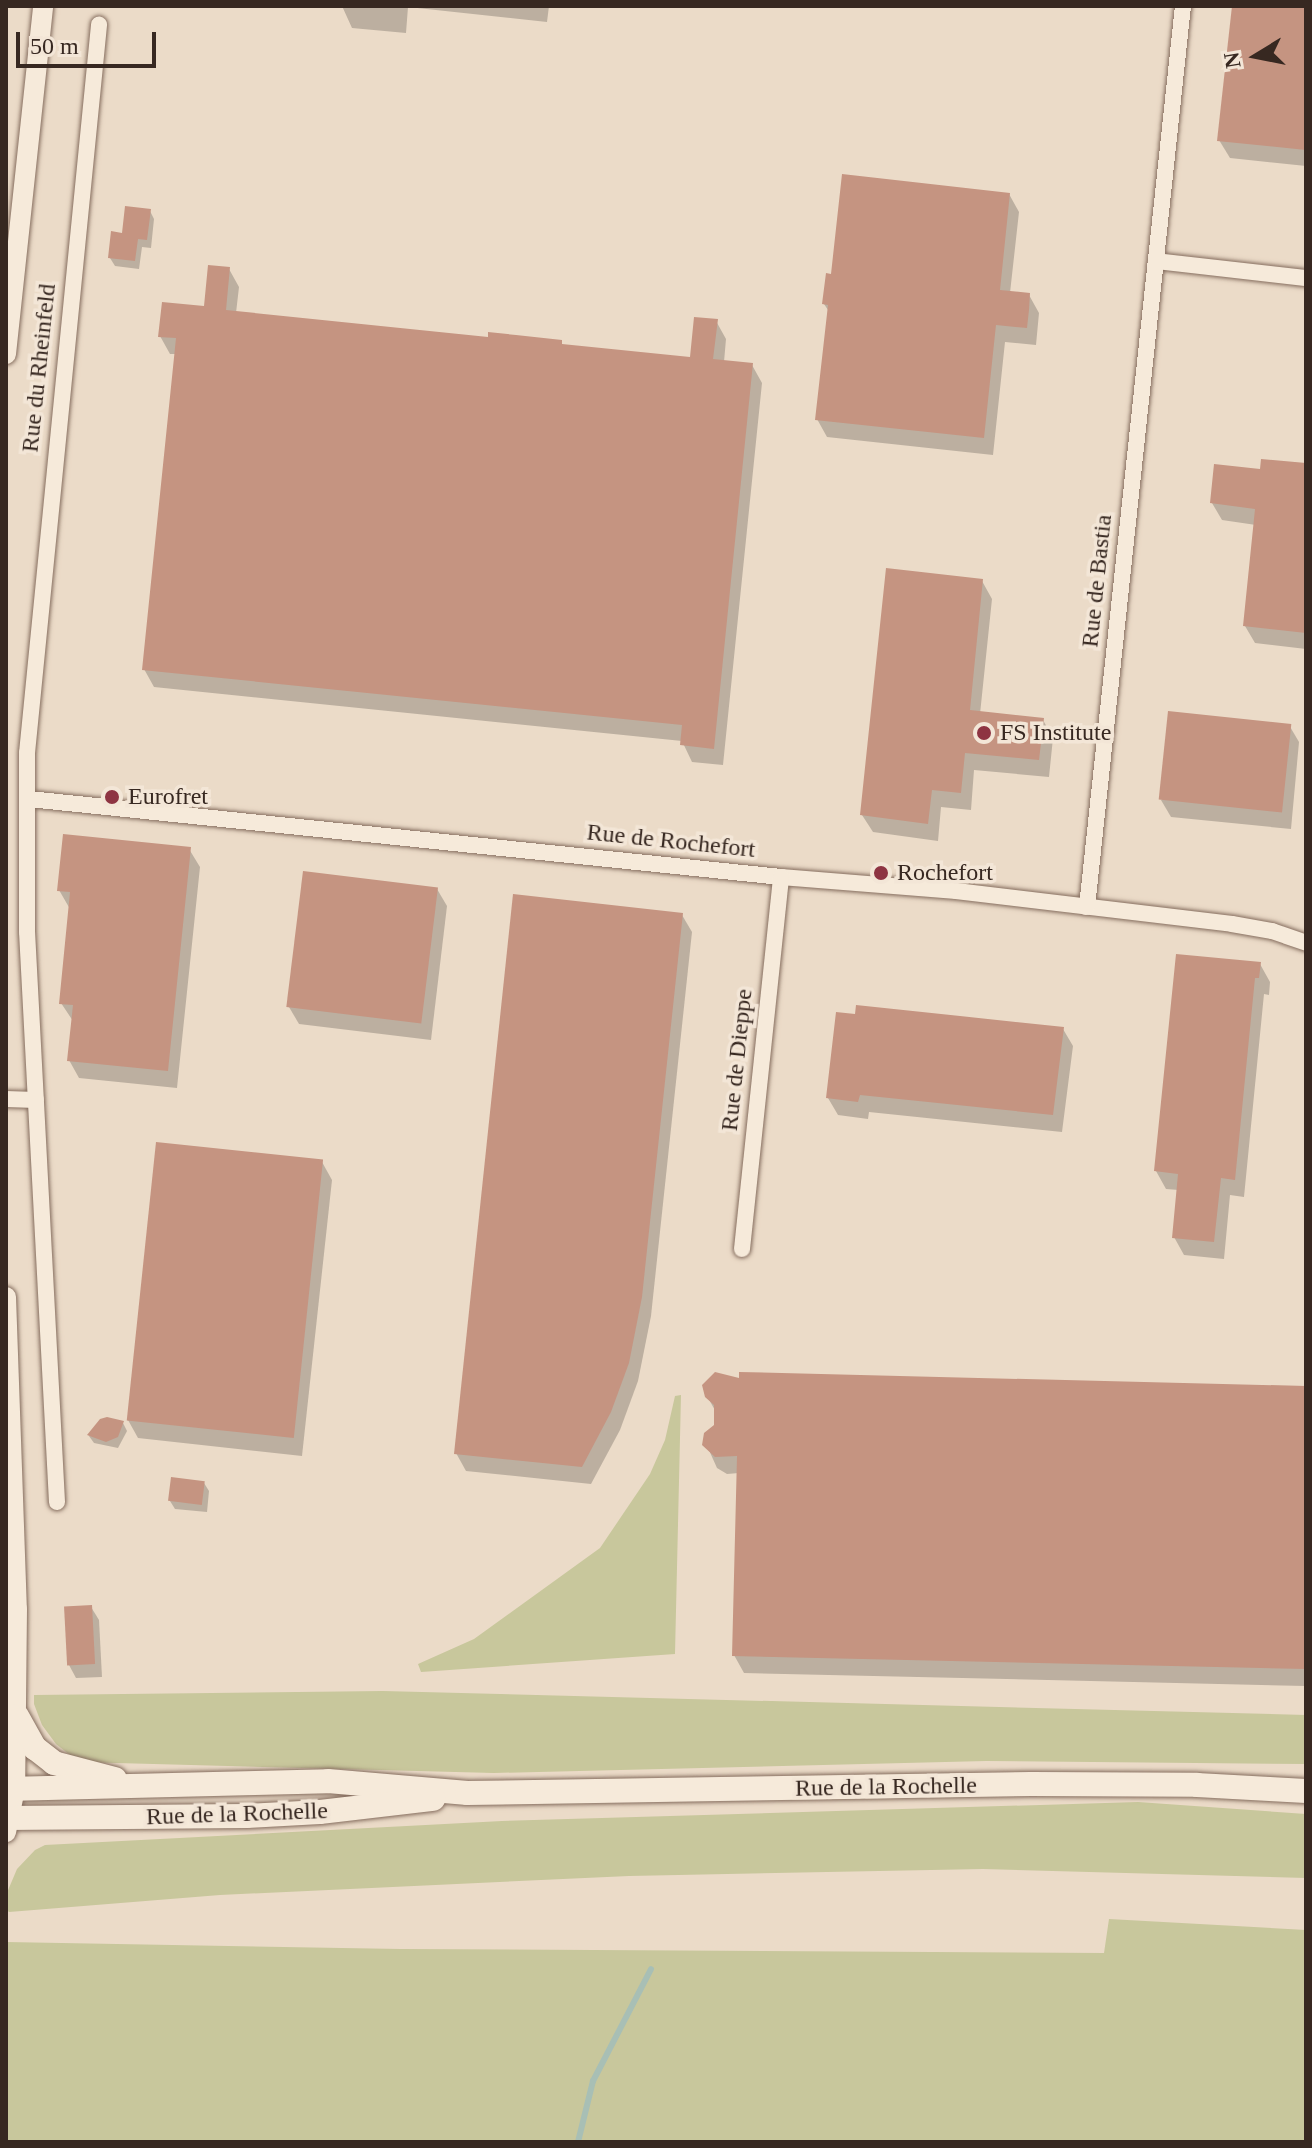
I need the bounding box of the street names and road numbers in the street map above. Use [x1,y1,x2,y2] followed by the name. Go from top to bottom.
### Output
[16,282,62,454] street label: Rue du Rheinfeld
[1076,513,1118,649] street label: Rue de Bastia
[585,818,757,864] street label: Rue de Rochefort
[715,988,759,1132] street label: Rue de Dieppe
[795,1771,977,1803] street label: Rue de la Rochelle
[146,1796,328,1832] street label: Rue de la Rochelle

